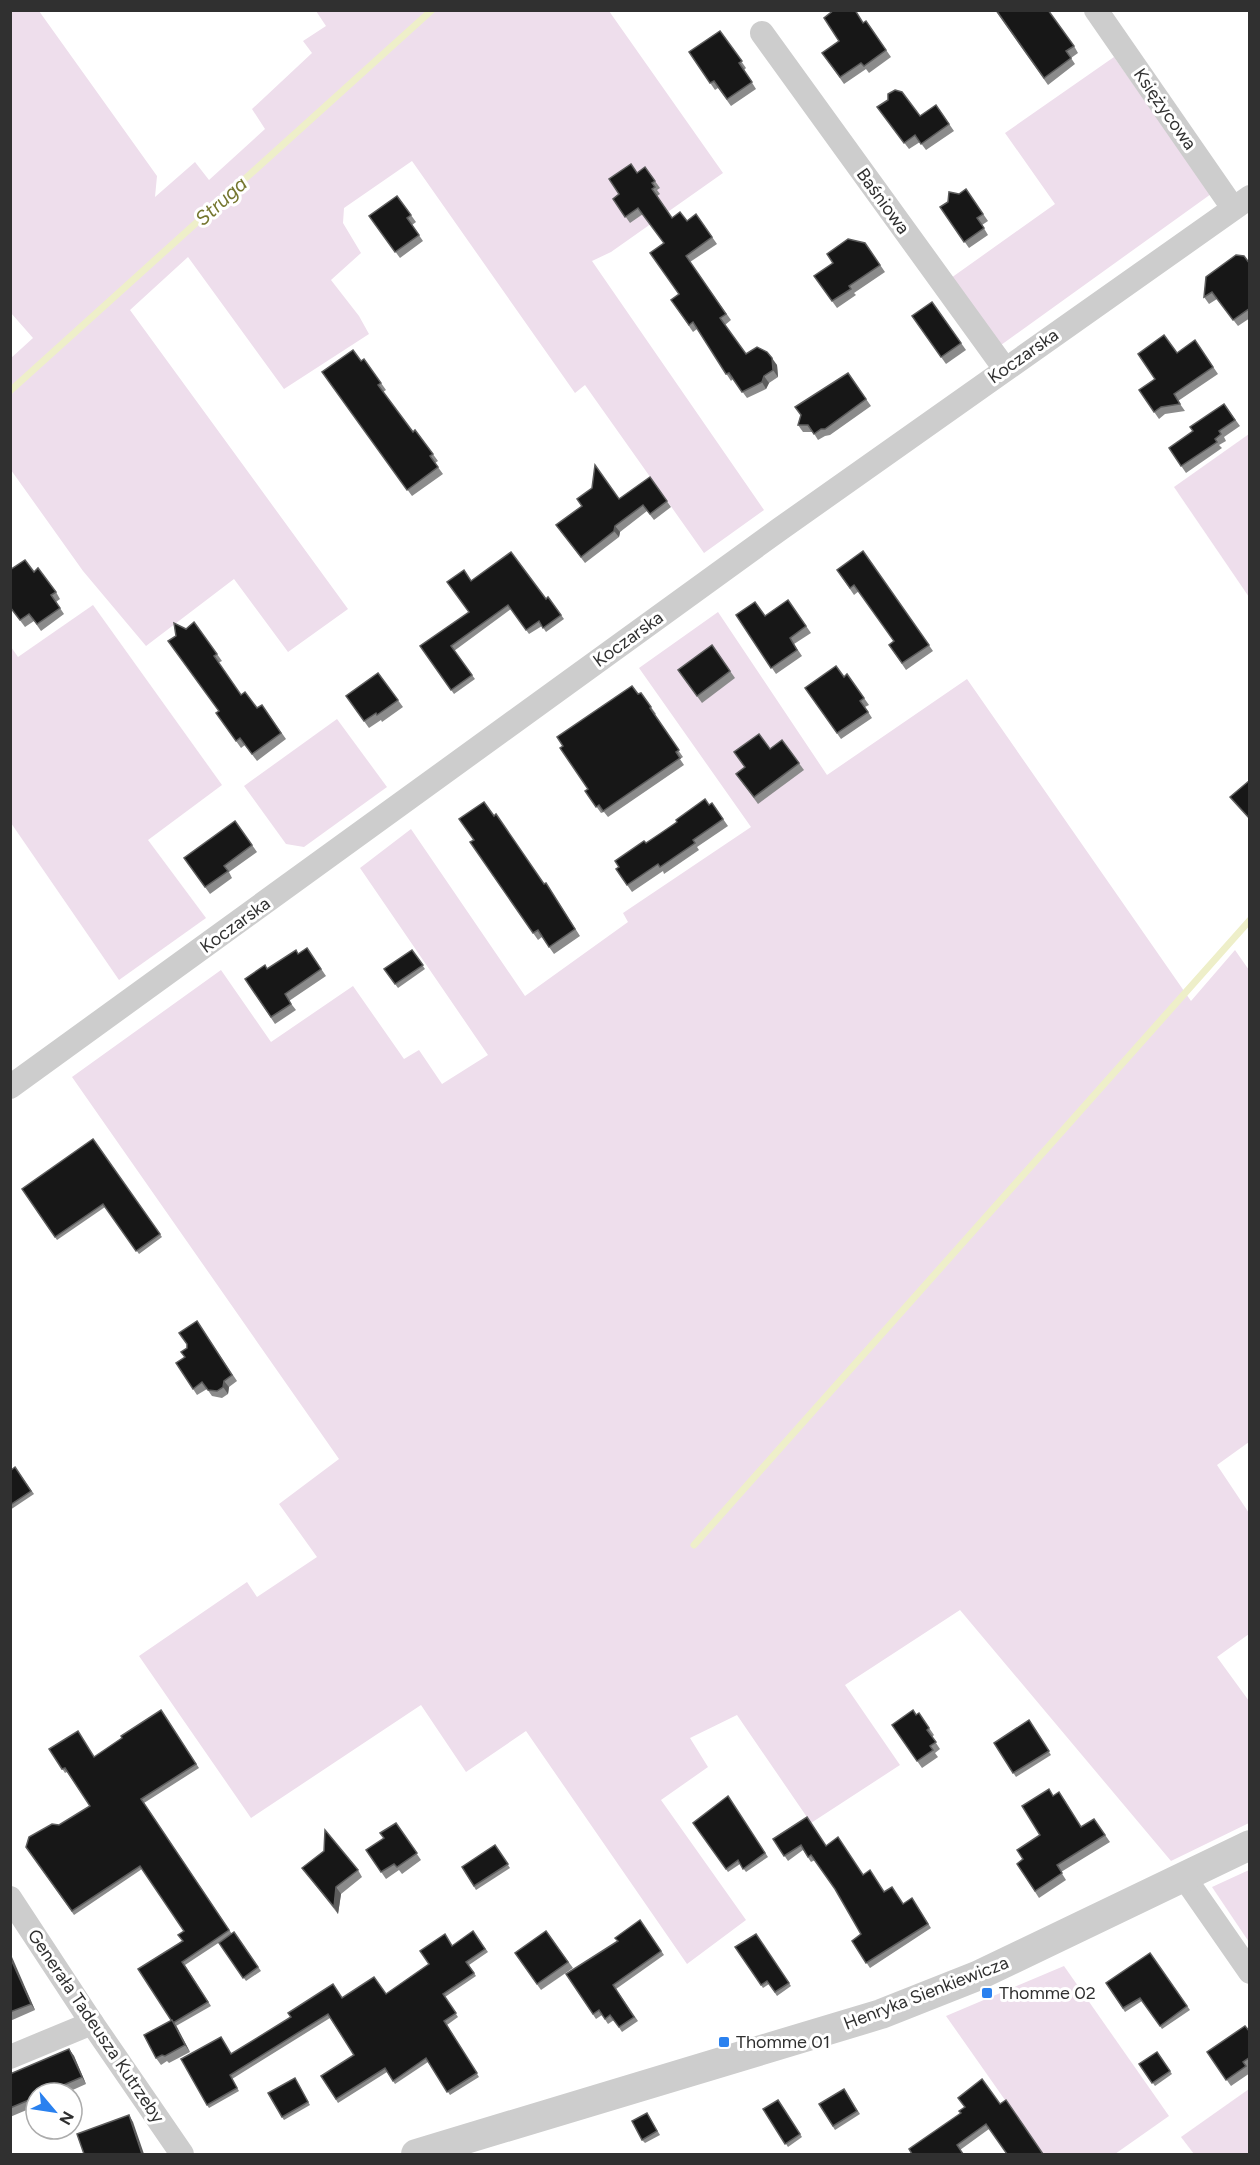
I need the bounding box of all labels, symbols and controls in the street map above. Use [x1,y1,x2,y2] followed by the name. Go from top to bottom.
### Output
[1129,64,1201,154] street label: Księżycowa
[852,164,914,238] street label: Baśniowa
[190,171,252,230] water label: Struga
[983,324,1063,388] street label: Koczarska
[589,606,667,672] street label: Koczarska
[196,892,274,958] street label: Koczarska
[23,1925,169,2127] street label: Generała Tadeusza Kutrzeby
[840,1951,1012,2035] street label: Henryka Sienkiewicza
[999,1982,1096,2004] place label: Thomme 02
[980,1986,994,2000] marker: Thomme 02
[736,2031,830,2053] place label: Thomme 01
[717,2035,731,2049] marker: Thomme 01
[24,2081,84,2141] north arrow
[55,2108,78,2128] text: N

